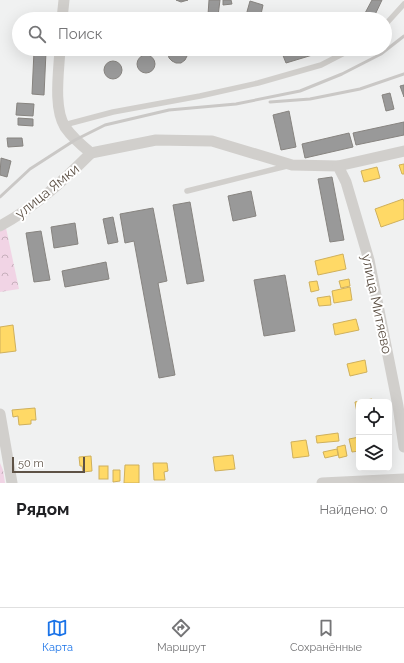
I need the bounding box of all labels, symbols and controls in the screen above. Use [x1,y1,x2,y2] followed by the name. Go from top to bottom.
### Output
[12,12,392,56] search box
[26,23,48,45] icon: search
[58,25,103,43] text: Поиск
[12,160,82,222] street label: улица Ямки
[359,253,395,355] street label: улица Митяево
[356,399,392,471] map controls
[356,399,392,435] button: locate
[356,435,392,471] button: layers
[12,455,85,474] scale bar
[18,457,44,470] text: 50 m
[16,499,69,519] text: Рядом
[319,502,388,517] text: Найдено: 0
[42,617,73,654] tab: Карта
[157,617,206,654] tab: Маршрут
[290,617,362,654] tab: Сохранённые

